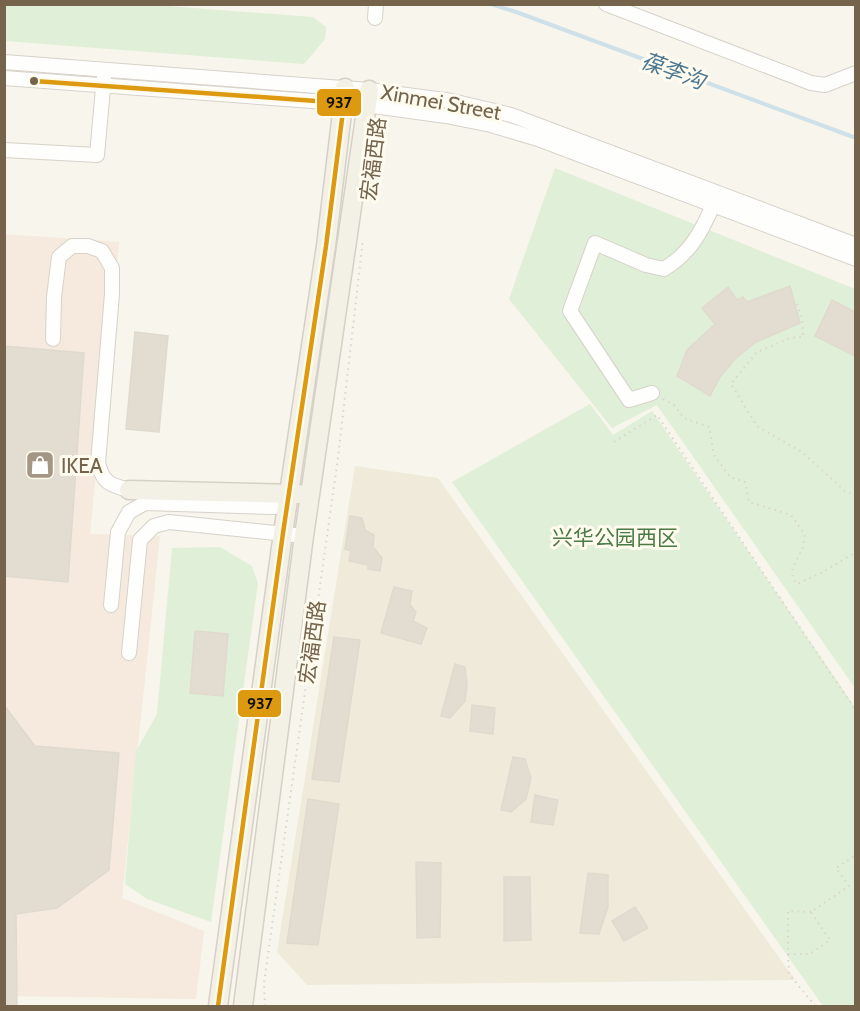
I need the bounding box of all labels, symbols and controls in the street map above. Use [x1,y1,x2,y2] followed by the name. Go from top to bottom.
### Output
[637,47,710,96] water label: 葆李沟
[28,75,40,87] unlabelled marker
[379,79,503,125] street label: Xinmei Street
[316,88,362,117] line badge: 937
[326,93,353,112] text: 937
[355,116,391,202] street label: 宏福西路
[24,449,56,481] shop icon: IKEA
[61,453,103,478] place label: IKEA
[552,525,678,550] park label: 兴华公园西区
[294,599,330,685] street label: 宏福西路
[237,689,282,718] line badge: 937
[247,694,274,713] text: 937

